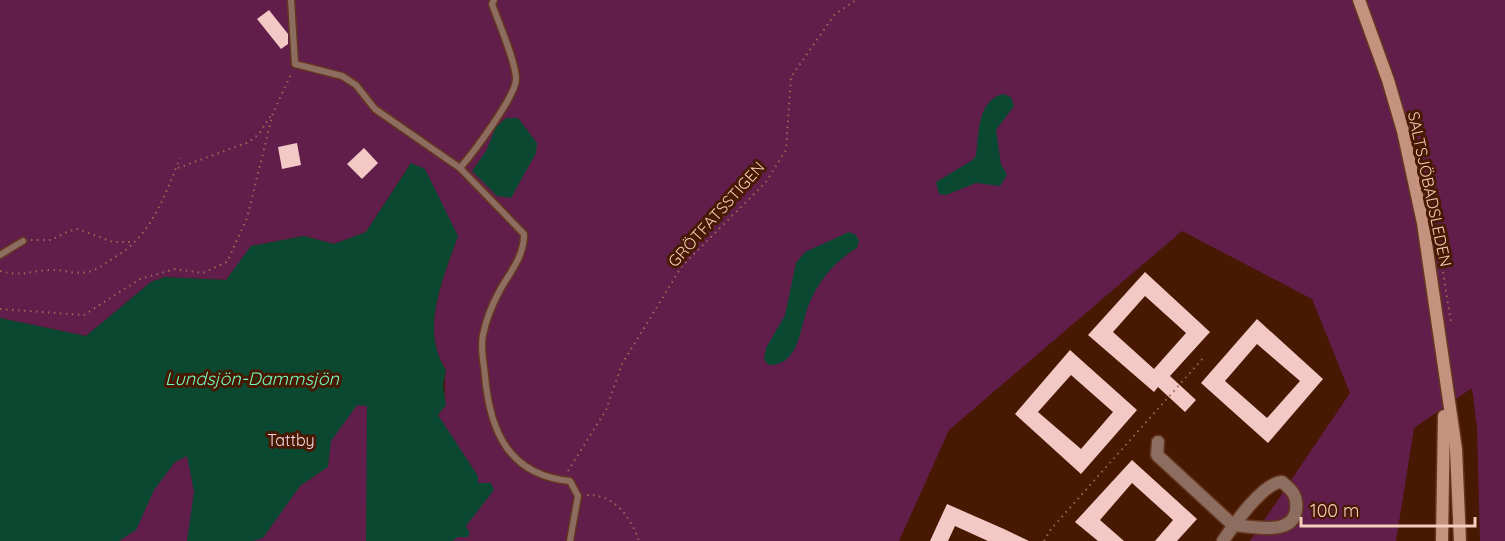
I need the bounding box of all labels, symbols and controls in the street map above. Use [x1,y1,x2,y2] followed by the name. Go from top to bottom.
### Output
[1404,110,1456,268] street label: SALTSJÖBADSLEDEN
[663,157,769,271] street label: GRÖTFATSSTIGEN
[165,367,340,390] water label: Lundsjön-Dammsjön
[267,430,315,450] park label: Tattby
[1301,490,1475,528] scale bar
[1310,499,1359,522] text: 100 m

